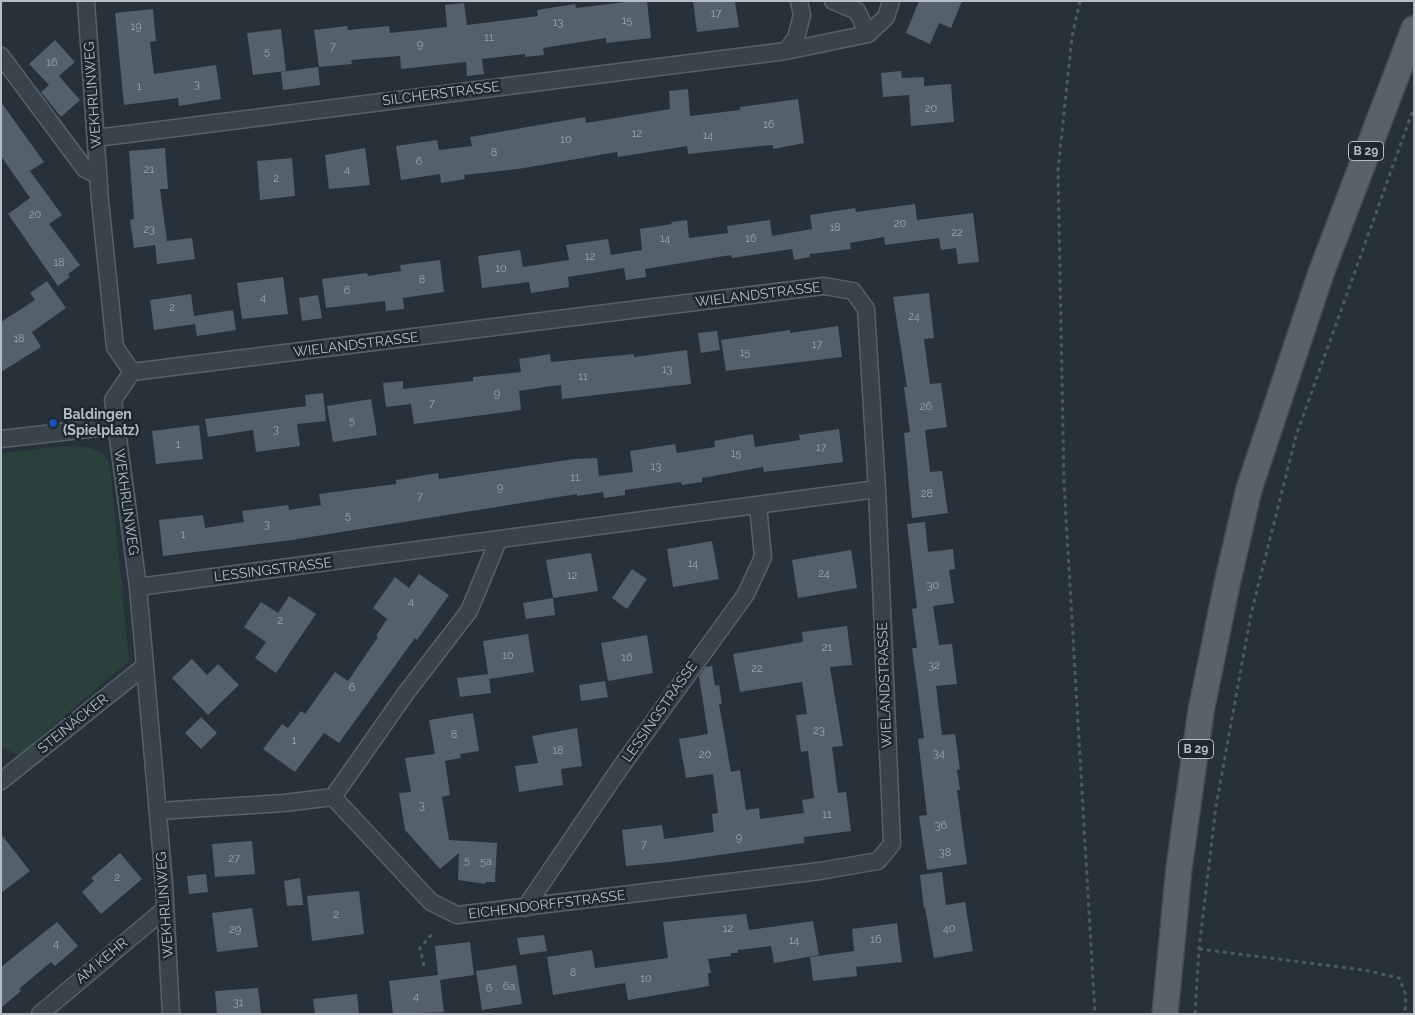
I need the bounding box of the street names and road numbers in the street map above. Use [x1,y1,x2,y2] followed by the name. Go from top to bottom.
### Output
[81,41,105,149] street label: WEKHRLINWEG
[381,78,501,110] street label: SILCHERSTRASSE
[1348,142,1384,160] road number: B 29
[694,279,822,311] street label: WIELANDSTRASSE
[292,329,420,361] street label: WIELANDSTRASSE
[110,448,142,556] street label: WEKHRLINWEG
[213,554,333,586] street label: LESSINGSTRASSE
[874,622,896,748] street label: WIELANDSTRASSE
[619,658,701,766] street label: LESSINGSTRASSE
[35,691,111,757] street label: STEINÄCKER
[1178,740,1214,759] road number: B 29
[153,851,177,959] street label: WEKHRLINWEG
[467,887,627,923] street label: EICHENDORFFSTRASSE
[73,935,131,987] street label: AM KEHR

